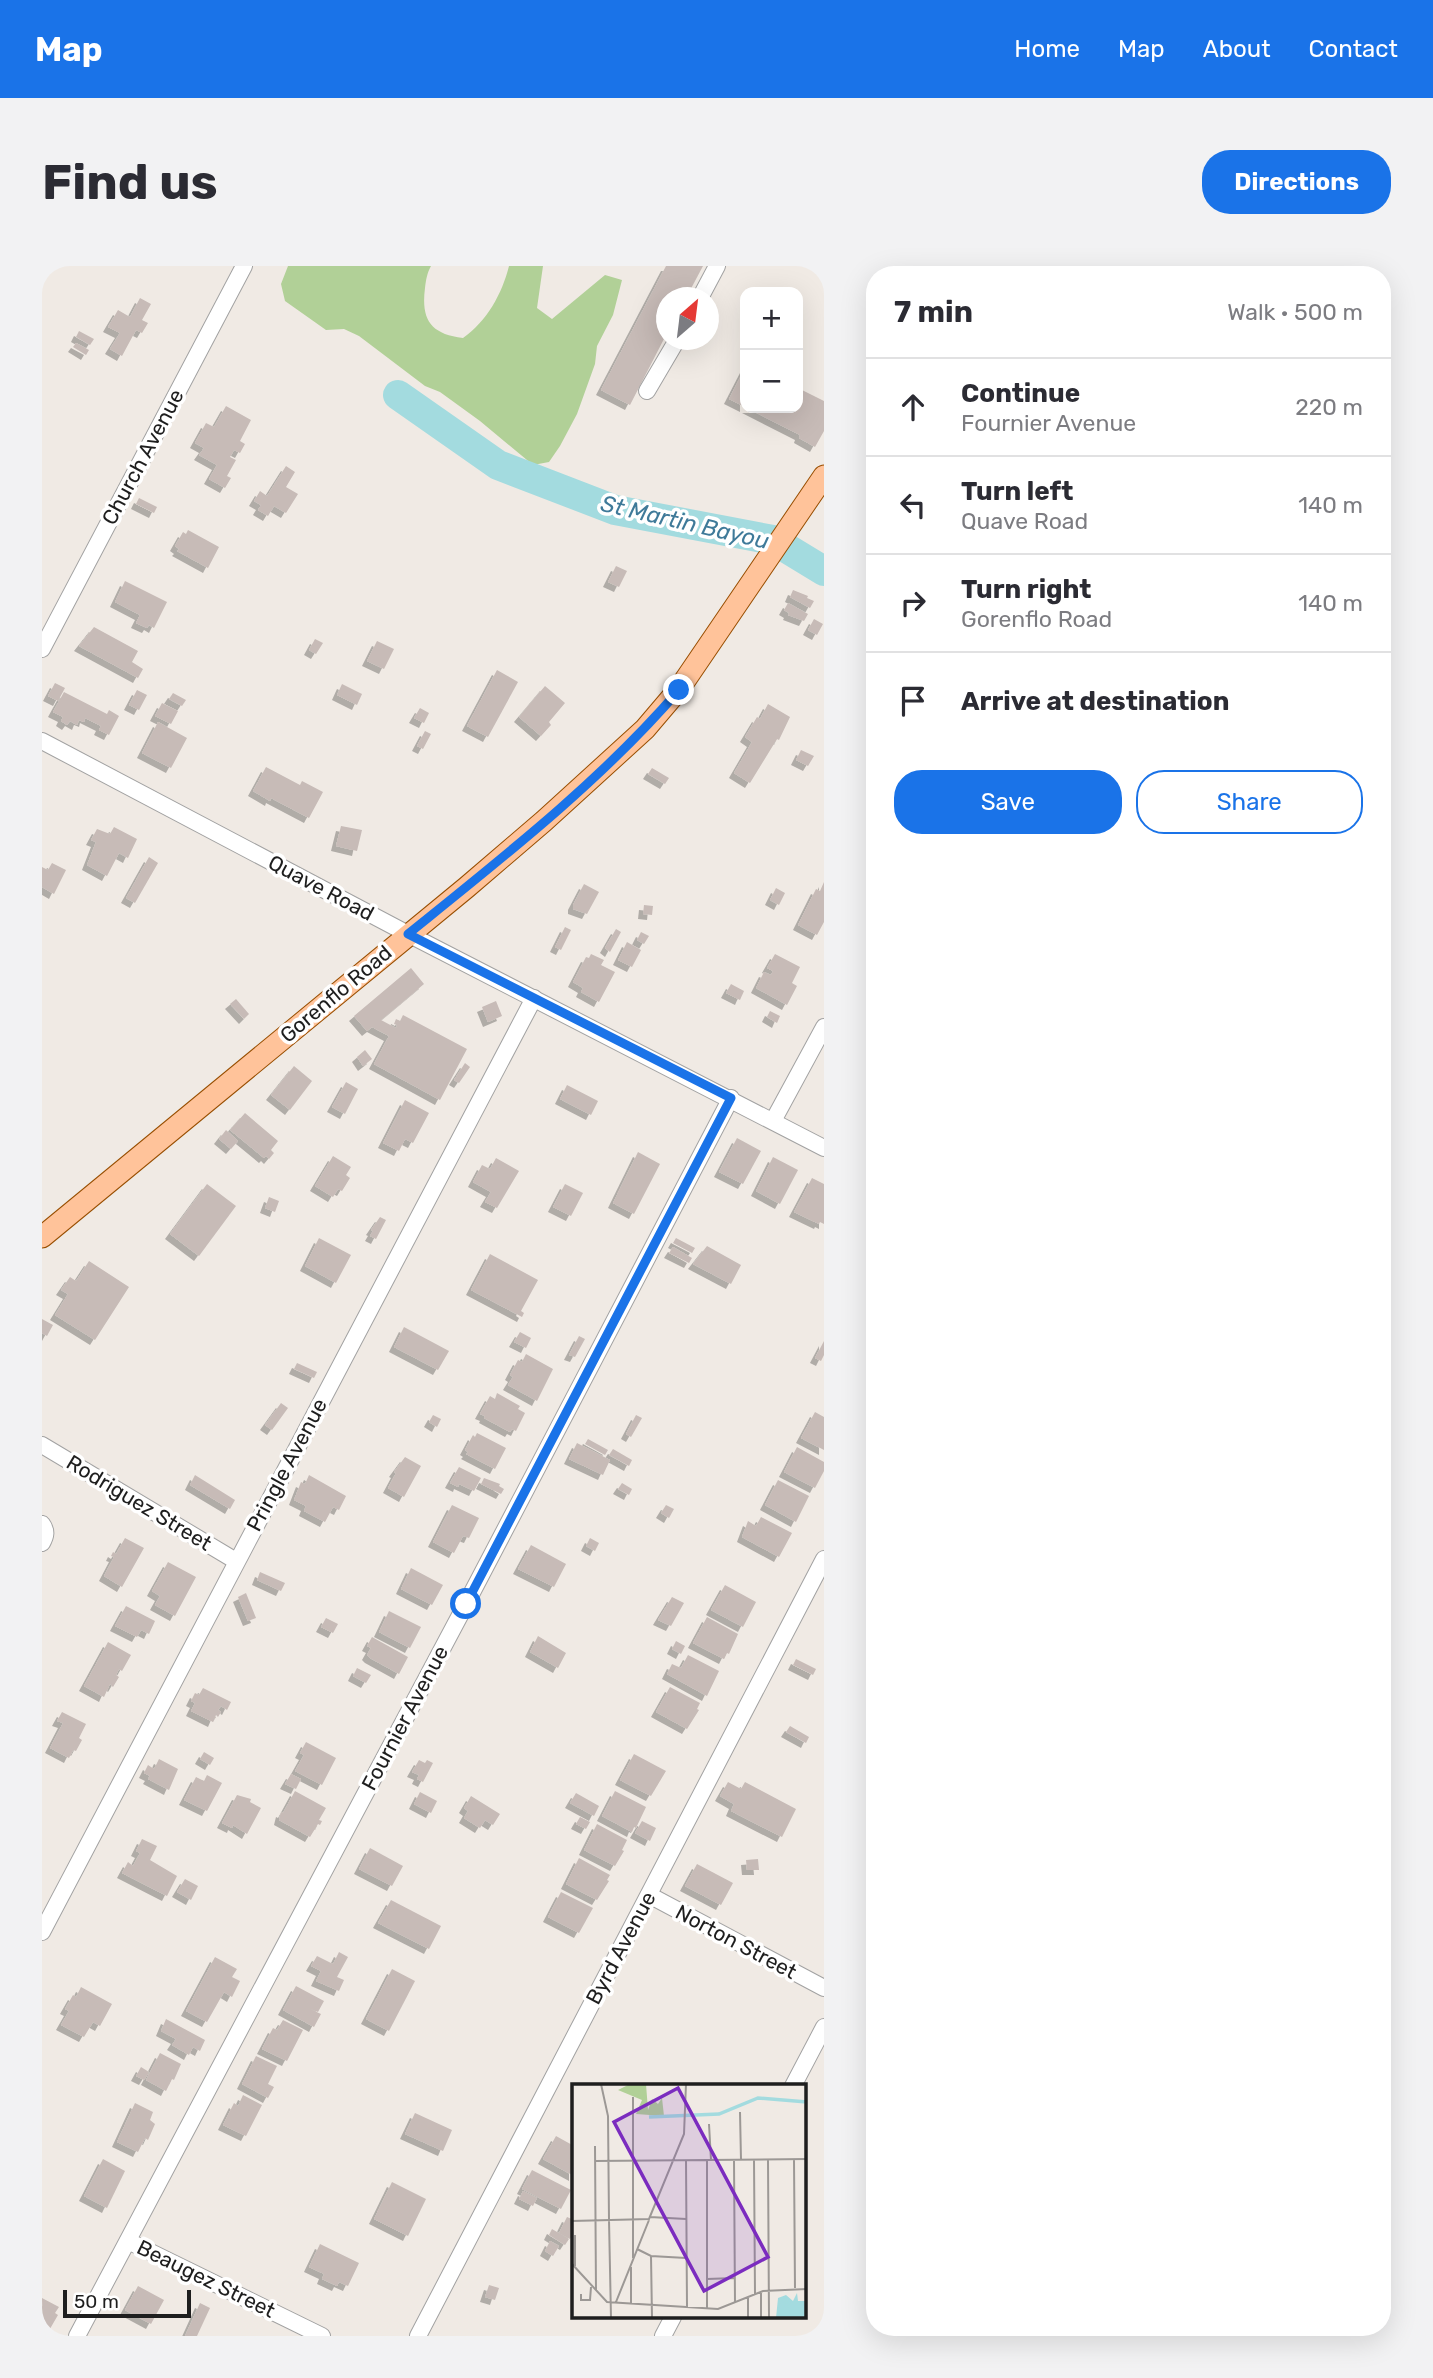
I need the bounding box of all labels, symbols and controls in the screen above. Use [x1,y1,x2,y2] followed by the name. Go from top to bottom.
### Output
[35,30,103,69] text: Map
[1014,35,1080,63] text: Home
[1118,35,1165,63] text: Map
[1203,35,1271,63] text: About
[1309,35,1398,63] text: Contact
[1202,150,1391,214] button: Directions
[42,153,218,211] text: Find us
[656,287,719,350] north arrow
[740,287,803,413] map controls
[740,287,803,350] button: +
[894,294,973,330] text: 7 min
[1227,298,1363,326] text: Walk · 500 m
[740,350,803,413] button: −
[961,378,1080,409] text: Continue
[96,385,189,529] street label: Church Avenue
[894,388,932,426] icon: ahead
[1295,393,1363,421] text: 220 m
[961,409,1136,437] text: Fournier Avenue
[961,476,1073,507] text: Turn left
[894,486,932,524] icon: left
[598,489,772,555] water label: St Martin Bayou
[1298,491,1363,519] text: 140 m
[961,507,1088,535] text: Quave Road
[961,574,1091,605] text: Turn right
[894,584,932,622] icon: right
[1298,589,1363,617] text: 140 m
[961,605,1112,633] text: Gorenflo Road
[663,674,694,705] route end
[894,682,932,720] icon: arrive
[961,686,1229,717] text: Arrive at destination
[894,770,1122,834] button: Save
[1136,770,1363,834] button: Share
[264,849,378,926] street label: Quave Road
[275,940,397,1048] street label: Gorenflo Road
[241,1394,332,1535] street label: Pringle Avenue
[62,1449,216,1556] street label: Rodriguez Street
[450,1588,481,1619] route start
[356,1641,453,1794] street label: Fournier Avenue
[580,1887,661,2008] street label: Byrd Avenue
[671,1899,801,1984] street label: Norton Street
[572,2084,806,2318] inset map
[133,2234,279,2323] street label: Beaugez Street
[63,2287,191,2319] scale bar
[74,2290,119,2313] text: 50 m

